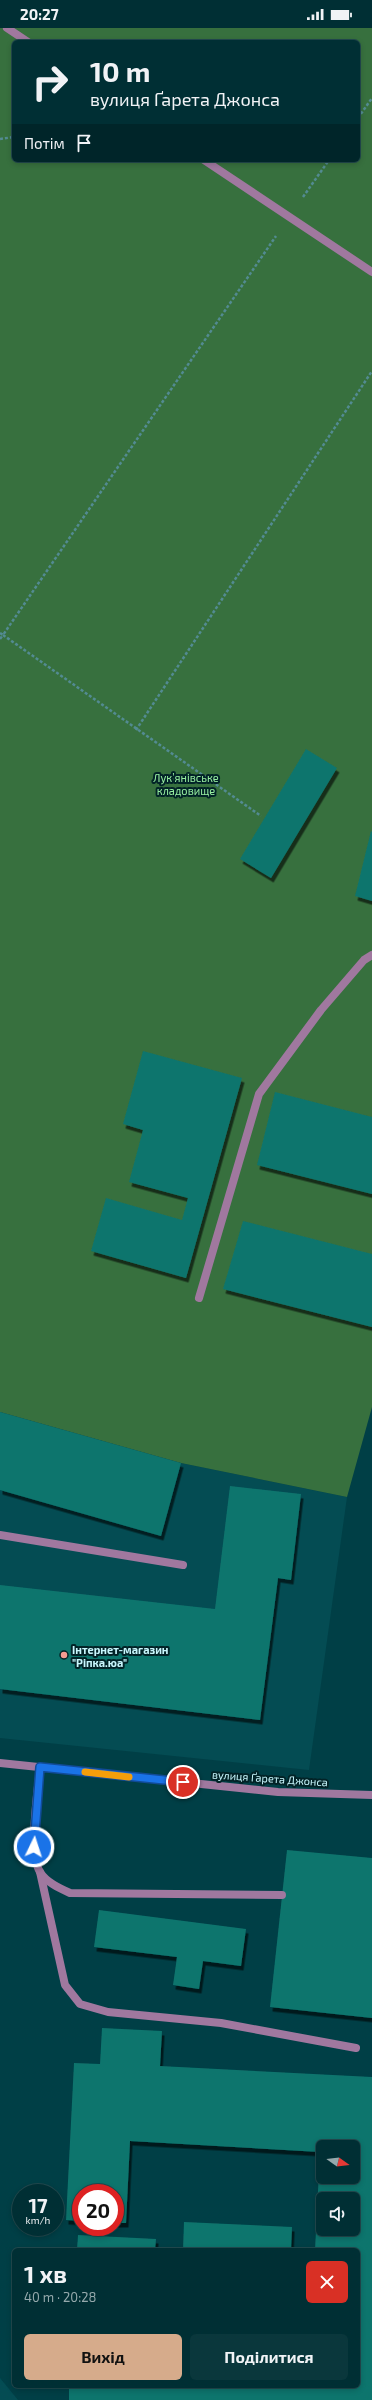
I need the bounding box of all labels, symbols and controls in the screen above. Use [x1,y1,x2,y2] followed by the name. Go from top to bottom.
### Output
[20,5,59,23] text: 20:27
[90,54,150,88] text: 10 m
[24,56,76,108] icon: right
[90,88,280,110] text: вулиця Ґарета Джонса
[73,132,95,154] icon: arrive
[24,134,65,152] text: Потім
[153,771,219,797] park label: Лукʼянівське кладовище
[72,1643,169,1669] place label: Інтернет-магазин "Ріпка.юа"
[59,1650,69,1660] marker: Інтернет-магазин "Ріпка.юа"
[166,1765,200,1799] pin
[212,1767,328,1790] street label: вулиця Ґарета Джонса
[172,1771,194,1793] icon: arrive
[13,1826,55,1868] position arrow
[316,2140,360,2184] north arrow
[316,2140,360,2236] map controls
[72,2184,124,2236] speed limit sign: 20
[316,2192,360,2236] button: sound
[28,2193,48,2217] text: 17
[26,2214,50,2226] text: km/h
[24,2259,67,2288] text: 1 хв
[306,2261,348,2303] button: close
[24,2289,96,2305] text: 40 m · 20:28
[24,2334,182,2380] button: Вихід
[190,2334,348,2380] button: Поділитися

